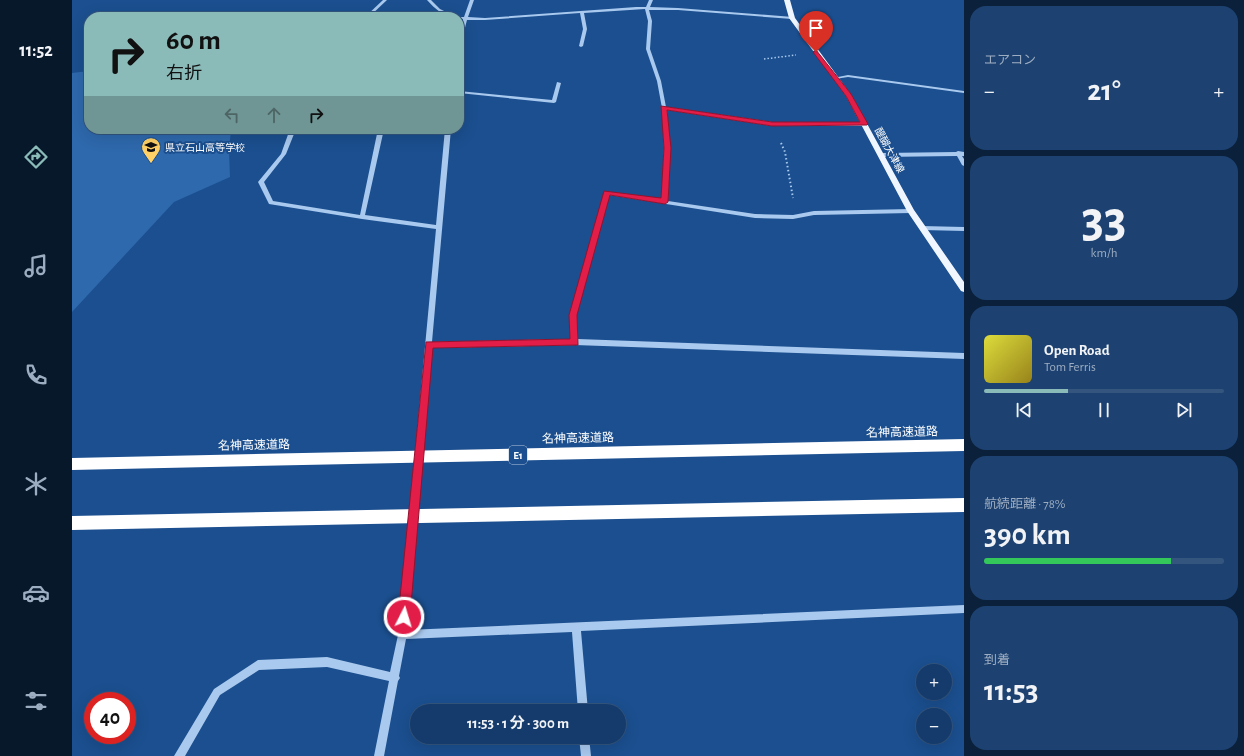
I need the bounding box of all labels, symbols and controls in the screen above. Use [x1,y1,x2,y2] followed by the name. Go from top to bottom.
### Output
[799,11,833,52] pin
[805,17,827,39] icon: arrive
[166,27,221,55] text: 60 m
[100,28,152,80] icon: right
[19,42,53,60] text: 11:52
[984,54,1036,67] text: エアコン
[166,65,202,83] text: 右折
[1087,76,1121,106] text: 21°
[984,80,995,102] text: −
[1213,80,1224,102] text: +
[221,104,243,126] icon: left
[263,104,285,126] icon: ahead
[305,104,327,126] icon: right
[873,126,906,175] street label: 醍醐大津線
[140,136,162,164] school or university icon: 県立石山高等学校
[165,142,245,153] place label: 県立石山高等学校
[22,143,50,171] icon: directions
[1082,194,1126,246] text: 33
[1091,247,1117,260] text: km/h
[22,252,50,280] icon: music
[1044,343,1110,358] text: Open Road
[22,361,50,389] icon: phone
[1044,361,1096,374] text: Tom Ferris
[1013,399,1035,421] icon: previous
[1093,399,1115,421] icon: pause
[1173,399,1195,421] icon: next
[866,424,938,439] street label: 名神高速道路
[542,430,614,445] street label: 名神高速道路
[218,437,290,452] street label: 名神高速道路
[509,446,527,464] road number: E1
[22,470,50,498] icon: climate
[984,498,1066,511] text: 航続距離 · 78%
[984,520,1071,550] text: 390 km
[22,579,50,607] icon: car
[383,596,425,638] position arrow
[984,654,1010,667] text: 到着
[916,664,952,744] map controls
[916,664,952,700] button: +
[984,676,1038,706] text: 11:53
[22,687,50,715] icon: filters
[84,692,136,744] speed limit sign: 40
[916,708,952,744] button: −
[467,716,569,731] text: 11:53 · 1 分 · 300 m

